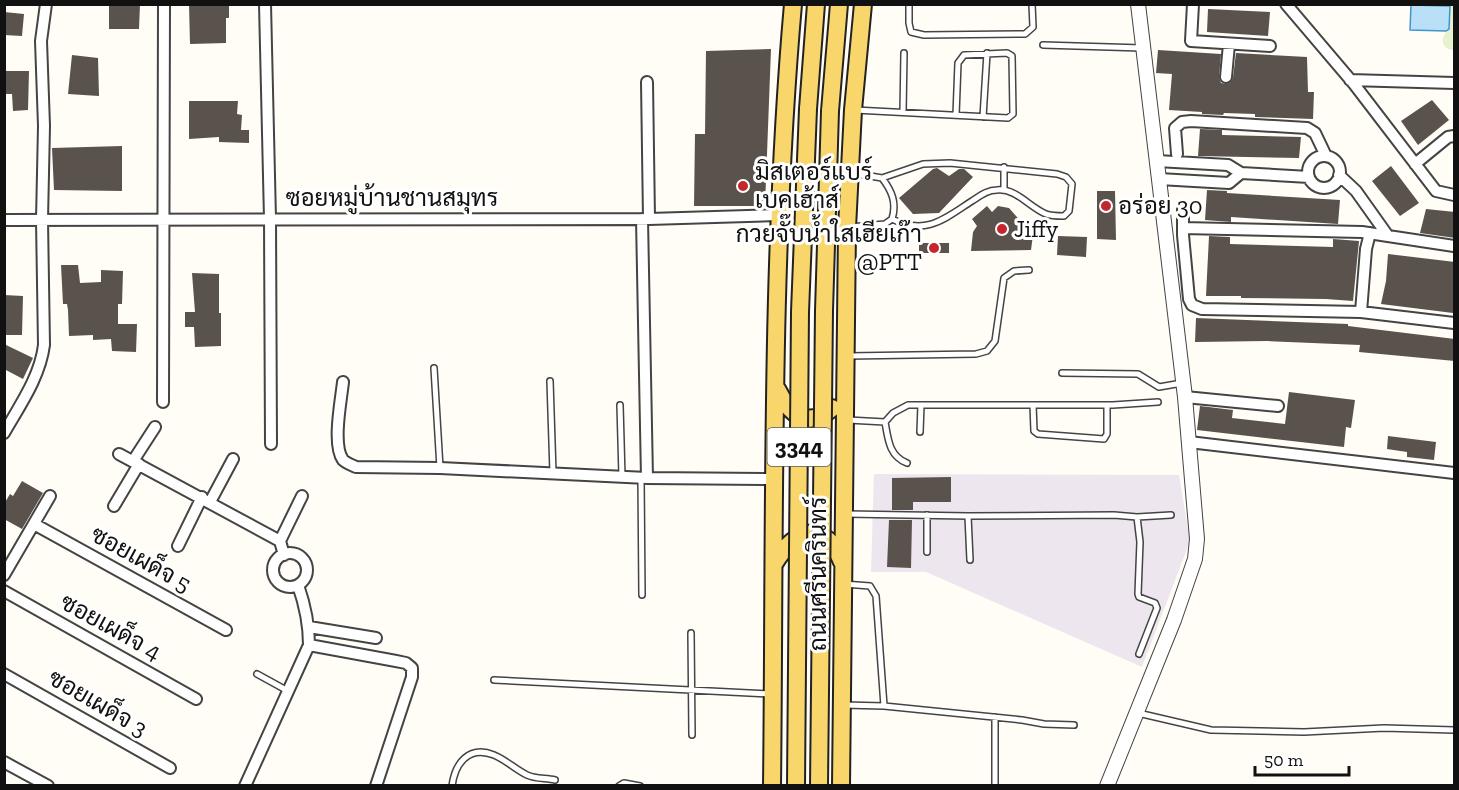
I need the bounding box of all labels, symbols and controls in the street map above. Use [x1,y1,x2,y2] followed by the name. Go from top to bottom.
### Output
[755,156,872,214] place label: มิสเตอร์แบร์ เบคเฮ้าส์
[736,179,750,193] marker: มิสเตอร์แบร์ เบคเฮ้าส์
[286,183,498,215] street label: ซอยหมู่บ้านชานสมุทร
[1118,191,1203,220] place label: อร่อย 30
[1099,199,1113,213] marker: อร่อย 30
[736,213,922,276] place label: กวยจั๊บน้ำใสเฮียเก๊า @PTT
[1014,214,1059,243] place label: Jiffy
[995,222,1009,236] marker: Jiffy
[927,241,941,255] marker: กวยจั๊บน้ำใสเฮียเก๊า @PTT
[768,428,830,466] road number: 3344
[802,497,832,651] street label: ถนนศรีนครินทร์
[86,517,197,598] street label: ซอยเผด็จ 5
[56,585,168,666] street label: ซอยเผด็จ 4
[43,661,154,743] street label: ซอยเผด็จ 3
[1255,739,1350,777] scale bar
[1264,749,1304,771] text: 50 m

